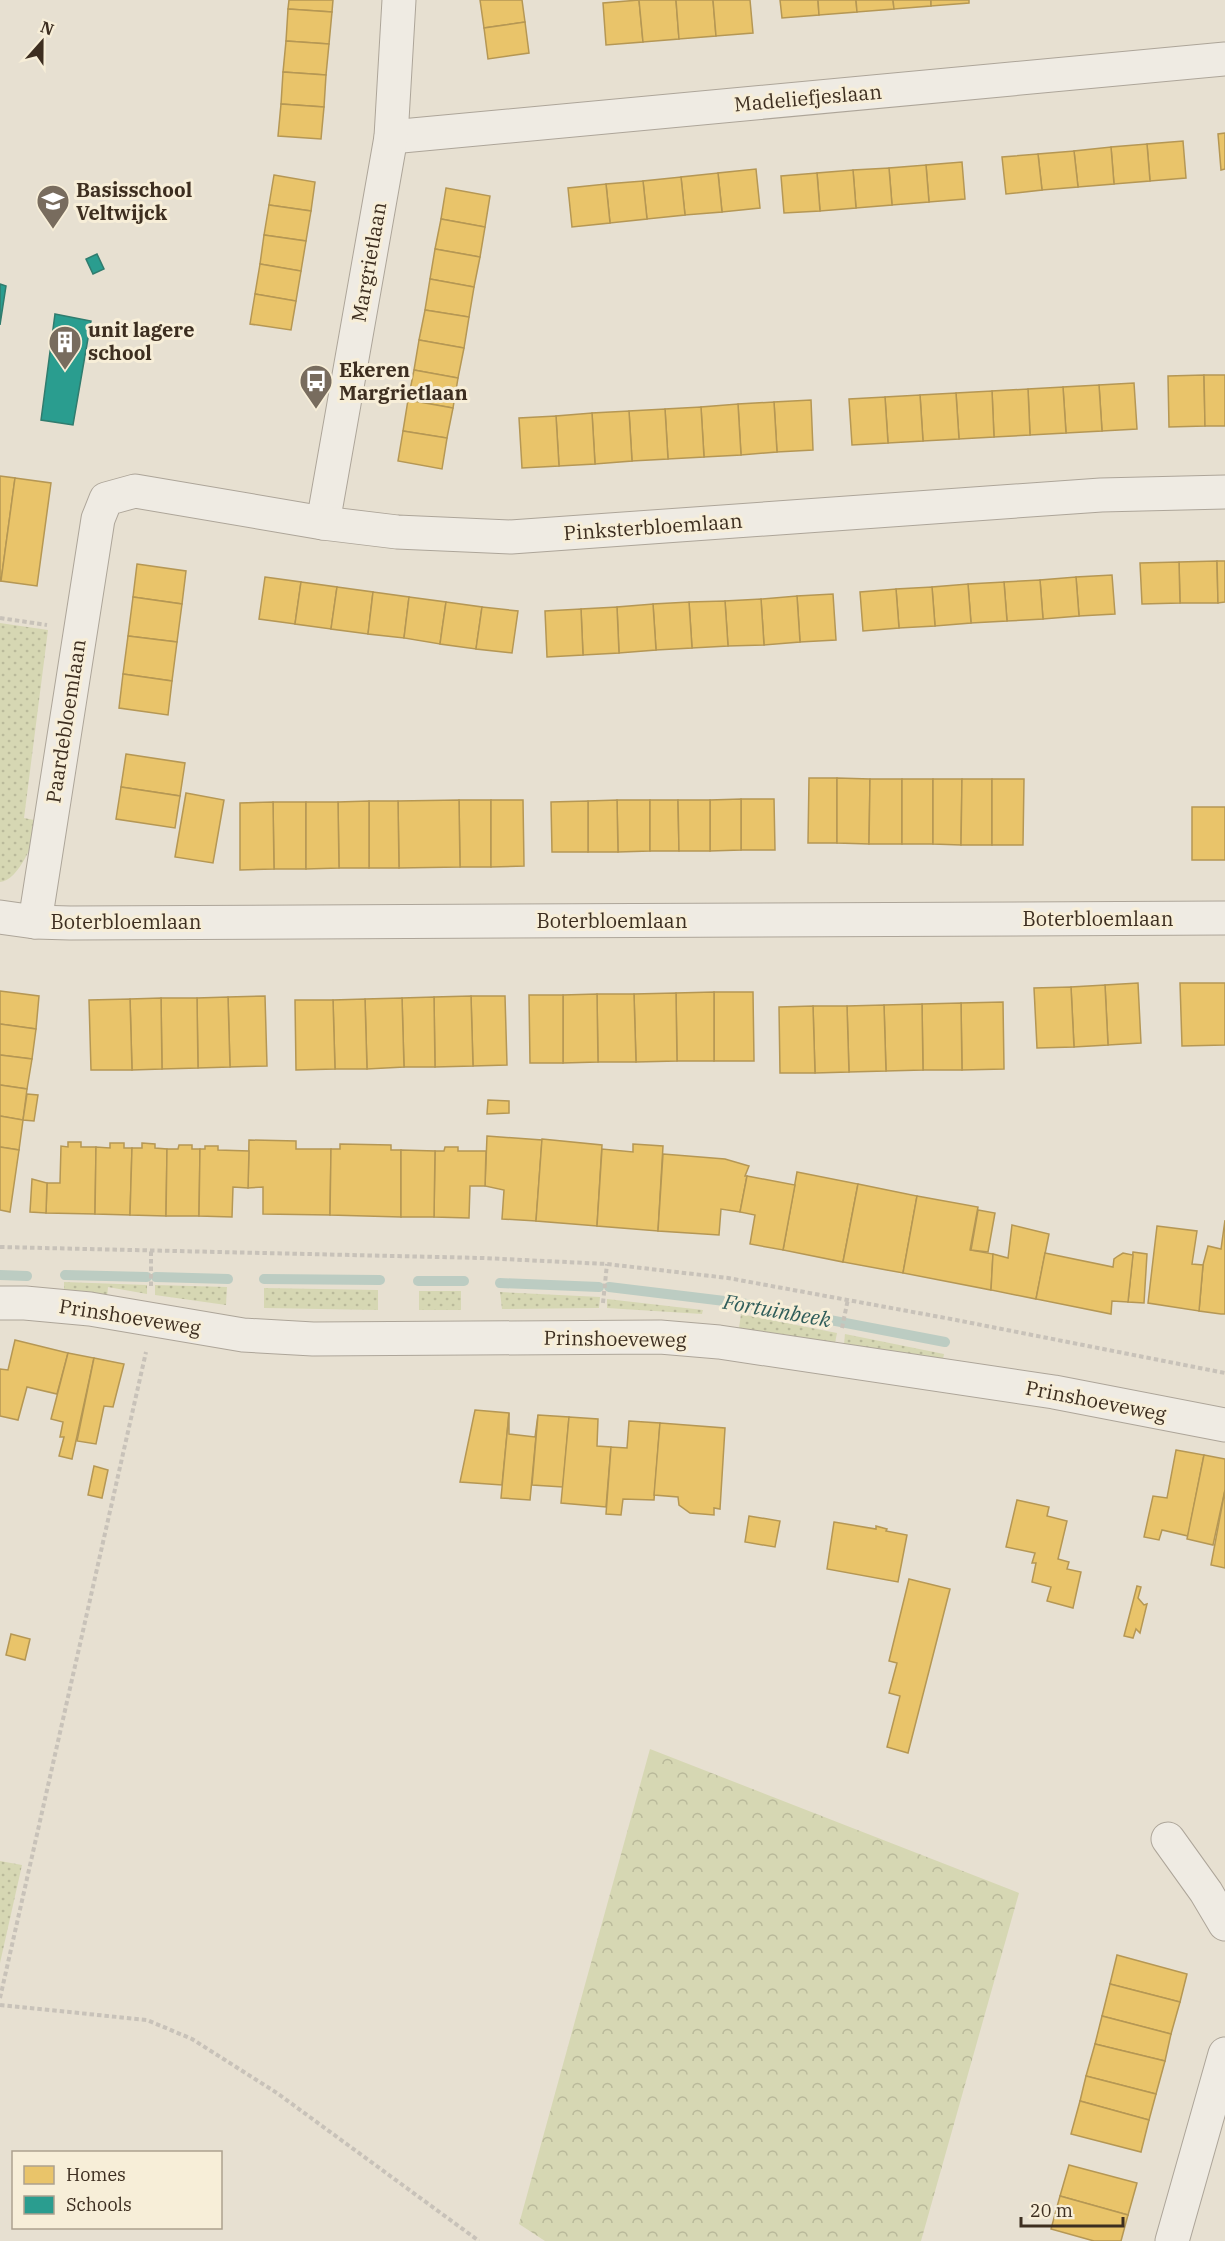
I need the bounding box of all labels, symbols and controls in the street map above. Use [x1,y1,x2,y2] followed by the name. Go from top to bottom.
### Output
[12,12,72,72] north arrow
[38,16,57,40] text: N
[733,78,883,117] street label: Madeliefjeslaan
[76,176,192,226] place label: Basisschool Veltwijck
[35,183,71,230] school or university icon: Basisschool Veltwijck
[345,199,392,324] street label: Margrietlaan
[88,316,195,366] place label: unit lagere school
[47,324,83,371] building icon: unit lagere school
[339,356,468,406] place label: Ekeren Margrietlaan
[298,363,334,410] bus stop icon: Ekeren Margrietlaan
[563,507,744,546] street label: Pinksterbloemlaan
[39,637,92,805] street label: Paardebloemlaan
[1022,905,1174,932] street label: Boterbloemlaan
[536,907,688,934] street label: Boterbloemlaan
[50,908,202,935] street label: Boterbloemlaan
[720,1287,834,1333] water label: Fortuinbeek
[57,1292,203,1341] street label: Prinshoeveweg
[543,1324,687,1353] street label: Prinshoeveweg
[1023,1374,1169,1427] street label: Prinshoeveweg
[12,2151,222,2229] legend
[66,2163,126,2186] text: Homes
[1021,2190,1123,2228] scale bar
[66,2193,132,2216] text: Schools
[1030,2199,1073,2222] text: 20 m

